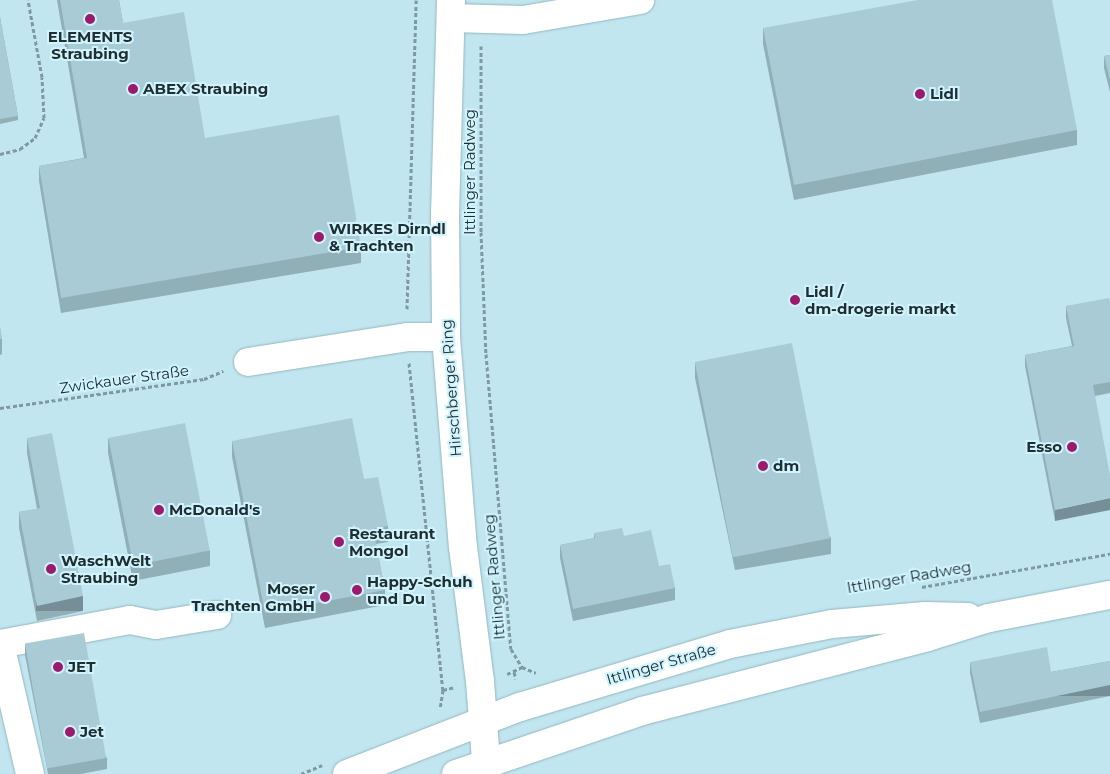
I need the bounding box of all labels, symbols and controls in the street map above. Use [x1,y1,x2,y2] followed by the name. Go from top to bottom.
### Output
[84,13,96,25] marker: ELEMENTS Straubing
[48,27,132,62] place label: ELEMENTS Straubing
[143,80,268,98] place label: ABEX Straubing
[127,83,139,95] marker: ABEX Straubing
[930,85,958,103] place label: Lidl
[914,88,926,100] marker: Lidl
[461,109,479,235] street label: Ittlinger Radweg
[329,219,446,254] place label: WIRKES Dirndl & Trachten
[313,231,325,243] marker: WIRKES Dirndl & Trachten
[805,282,956,317] place label: Lidl / dm-drogerie markt
[789,294,801,306] marker: Lidl / dm-drogerie markt
[437,319,465,457] street label: Hirschberger Ring
[58,361,190,397] street label: Zwickauer Straße
[1026,438,1062,456] place label: Esso
[1066,441,1078,453] marker: Esso
[773,457,799,475] place label: dm
[757,460,769,472] marker: dm
[169,501,260,519] place label: McDonald's
[153,504,165,516] marker: McDonald's
[480,513,508,641] street label: Ittlinger Radweg
[349,524,435,559] place label: Restaurant Mongol
[333,536,345,548] marker: Restaurant Mongol
[61,551,151,586] place label: WaschWelt Straubing
[845,557,973,597] street label: Ittlinger Radweg
[45,563,57,575] marker: WaschWelt Straubing
[367,572,473,607] place label: Happy-Schuh und Du
[191,579,315,614] place label: Moser Trachten GmbH
[351,584,363,596] marker: Happy-Schuh und Du
[319,591,331,603] marker: Moser Trachten GmbH
[604,640,718,688] street label: Ittlinger Straße
[68,658,95,676] place label: JET
[52,661,64,673] marker: JET
[80,723,104,741] place label: Jet
[64,726,76,738] marker: Jet

